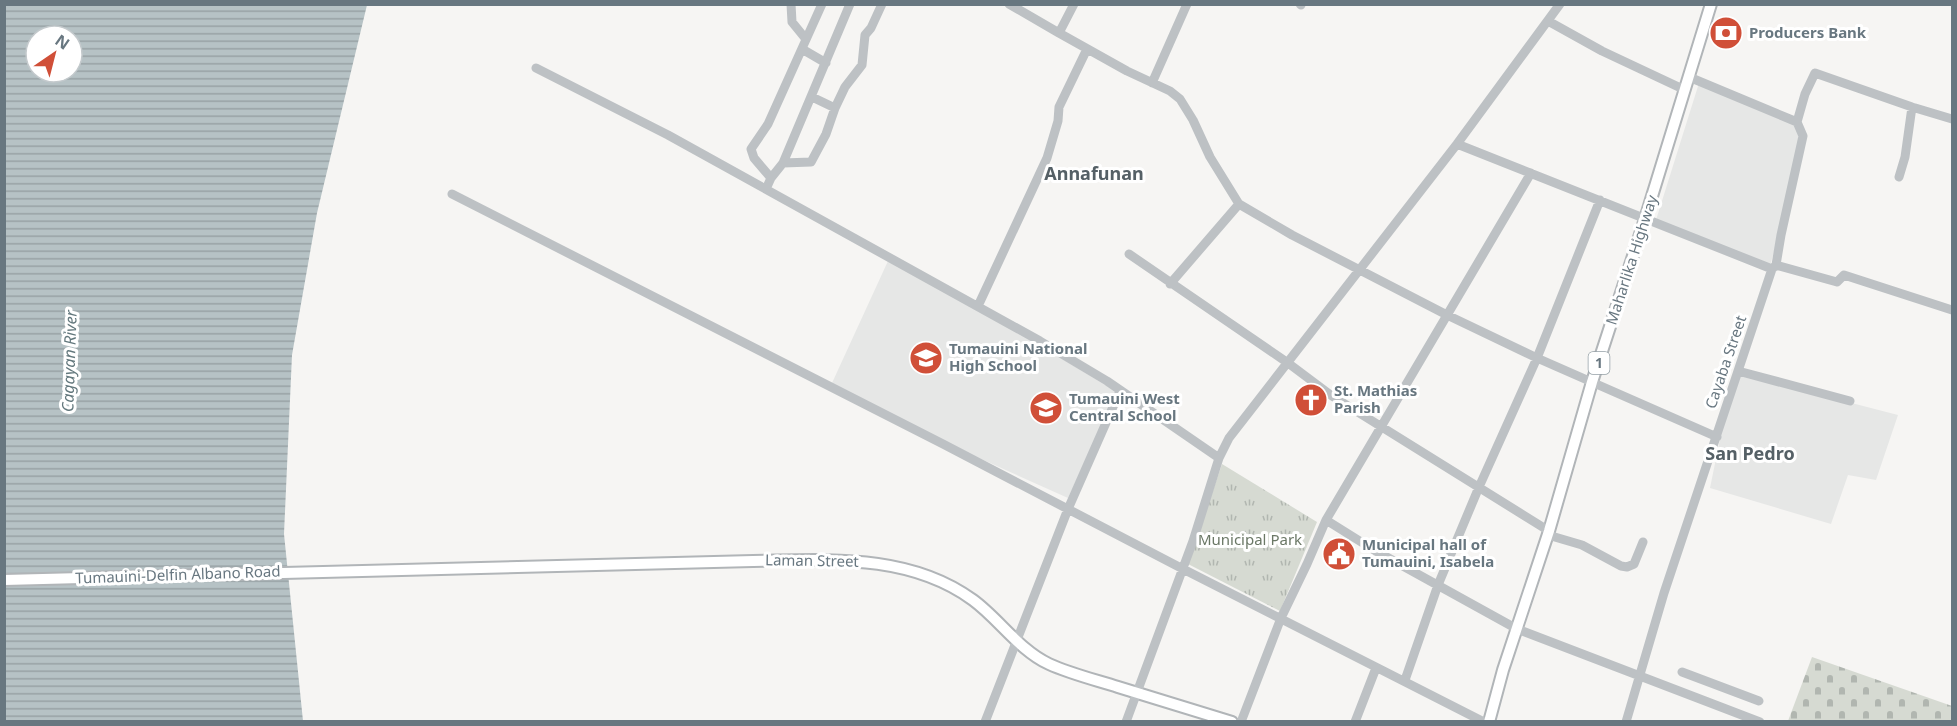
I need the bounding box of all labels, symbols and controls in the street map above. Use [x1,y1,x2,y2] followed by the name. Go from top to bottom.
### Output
[1708,15,1744,51] bank icon: Producers Bank
[1749,22,1867,42] place label: Producers Bank
[24,24,84,84] north arrow
[51,29,74,54] text: N
[1044,161,1144,185] district label: Annafunan
[1601,192,1662,327] street label: Maharlika Highway
[56,309,82,412] water label: Cagayan River
[1700,312,1751,411] street label: Cayaba Street
[949,338,1087,375] place label: Tumauini National High School
[908,340,944,376] school or university icon: Tumauini National High School
[1588,352,1610,374] road number: 1
[1334,380,1417,417] place label: St. Mathias Parish
[1293,382,1329,418] church icon: St. Mathias Parish
[1069,388,1180,425] place label: Tumauini West Central School
[1028,390,1064,426] school or university icon: Tumauini West Central School
[1705,441,1795,465] district label: San Pedro
[1198,529,1302,549] park label: Municipal Park
[1362,534,1494,571] place label: Municipal hall of Tumauini, Isabela
[1321,536,1357,572] public building icon: Municipal hall of Tumauini, Isabela
[765,549,860,571] street label: Laman Street
[75,560,281,588] street label: Tumauini-Delfin Albano Road

